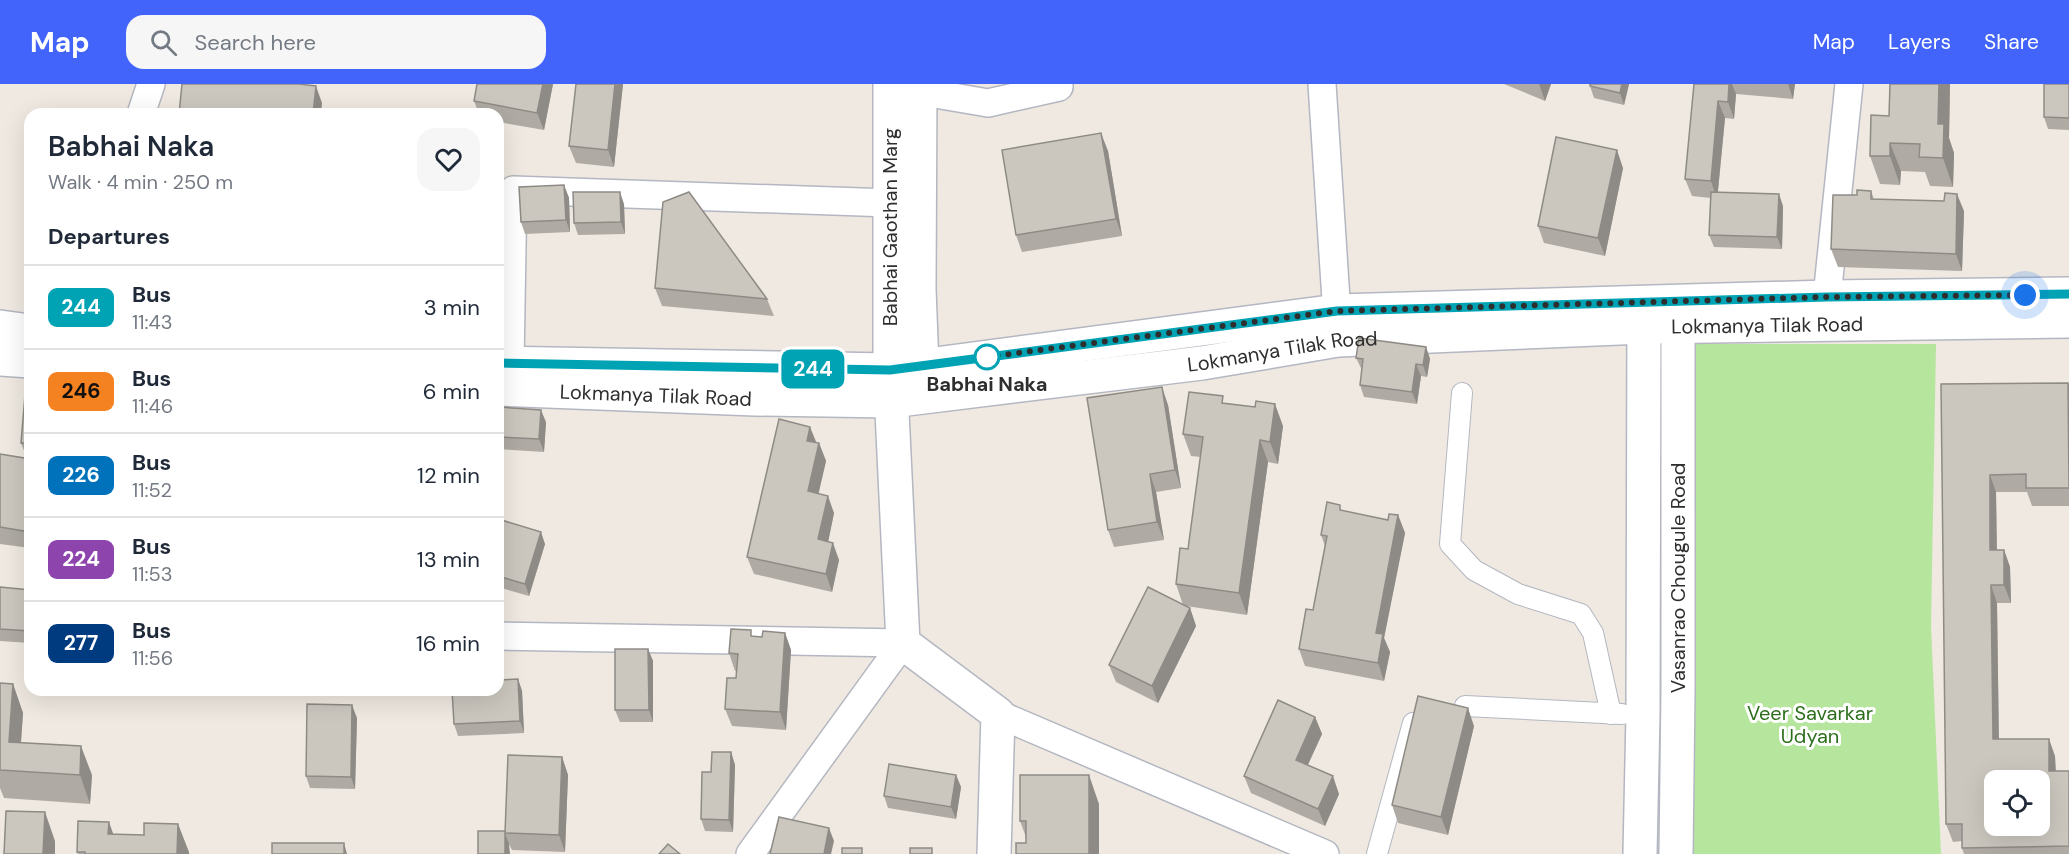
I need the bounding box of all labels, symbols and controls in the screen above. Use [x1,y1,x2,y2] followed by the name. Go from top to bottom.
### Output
[126,15,546,69] search box
[30,24,90,61] text: Map
[147,26,180,59] icon: search
[195,28,316,57] text: Search here
[1813,28,1855,56] text: Map
[1888,28,1951,56] text: Layers
[1984,28,2039,56] text: Share
[48,128,214,165] text: Babhai Naka
[417,128,480,191] button: heart
[877,128,903,326] street label: Babhai Gaothan Marg
[48,169,233,195] text: Walk · 4 min · 250 m
[48,222,170,251] text: Departures
[132,280,171,309] text: Bus
[2010,280,2040,310] your location
[61,293,101,321] text: 244
[424,293,480,322] text: 3 min
[132,309,172,335] text: 11:43
[1671,311,1864,340] street label: Lokmanya Tilak Road
[1186,325,1378,378] street label: Lokmanya Tilak Road
[974,344,1000,370] marker: Babhai Naka
[778,350,848,388] line badge: 244
[793,355,833,383] text: 244
[132,364,171,393] text: Bus
[926,371,1048,397] place label: Babhai Naka
[62,377,100,405] text: 246
[423,377,480,406] text: 6 min
[559,378,752,412] street label: Lokmanya Tilak Road
[132,393,173,419] text: 11:46
[132,448,171,477] text: Bus
[62,461,100,489] text: 226
[417,461,480,490] text: 12 min
[1665,463,1691,693] street label: Vasanrao Chougule Road
[132,477,172,503] text: 11:52
[132,532,171,561] text: Bus
[62,545,100,573] text: 224
[417,545,480,574] text: 13 min
[132,561,173,587] text: 11:53
[132,616,171,645] text: Bus
[64,629,98,657] text: 277
[416,629,480,658] text: 16 min
[132,645,173,671] text: 11:56
[1747,700,1873,749] park label: Veer Savarkar Udyan
[1984,770,2050,836] map controls
[1984,770,2050,836] button: locate

